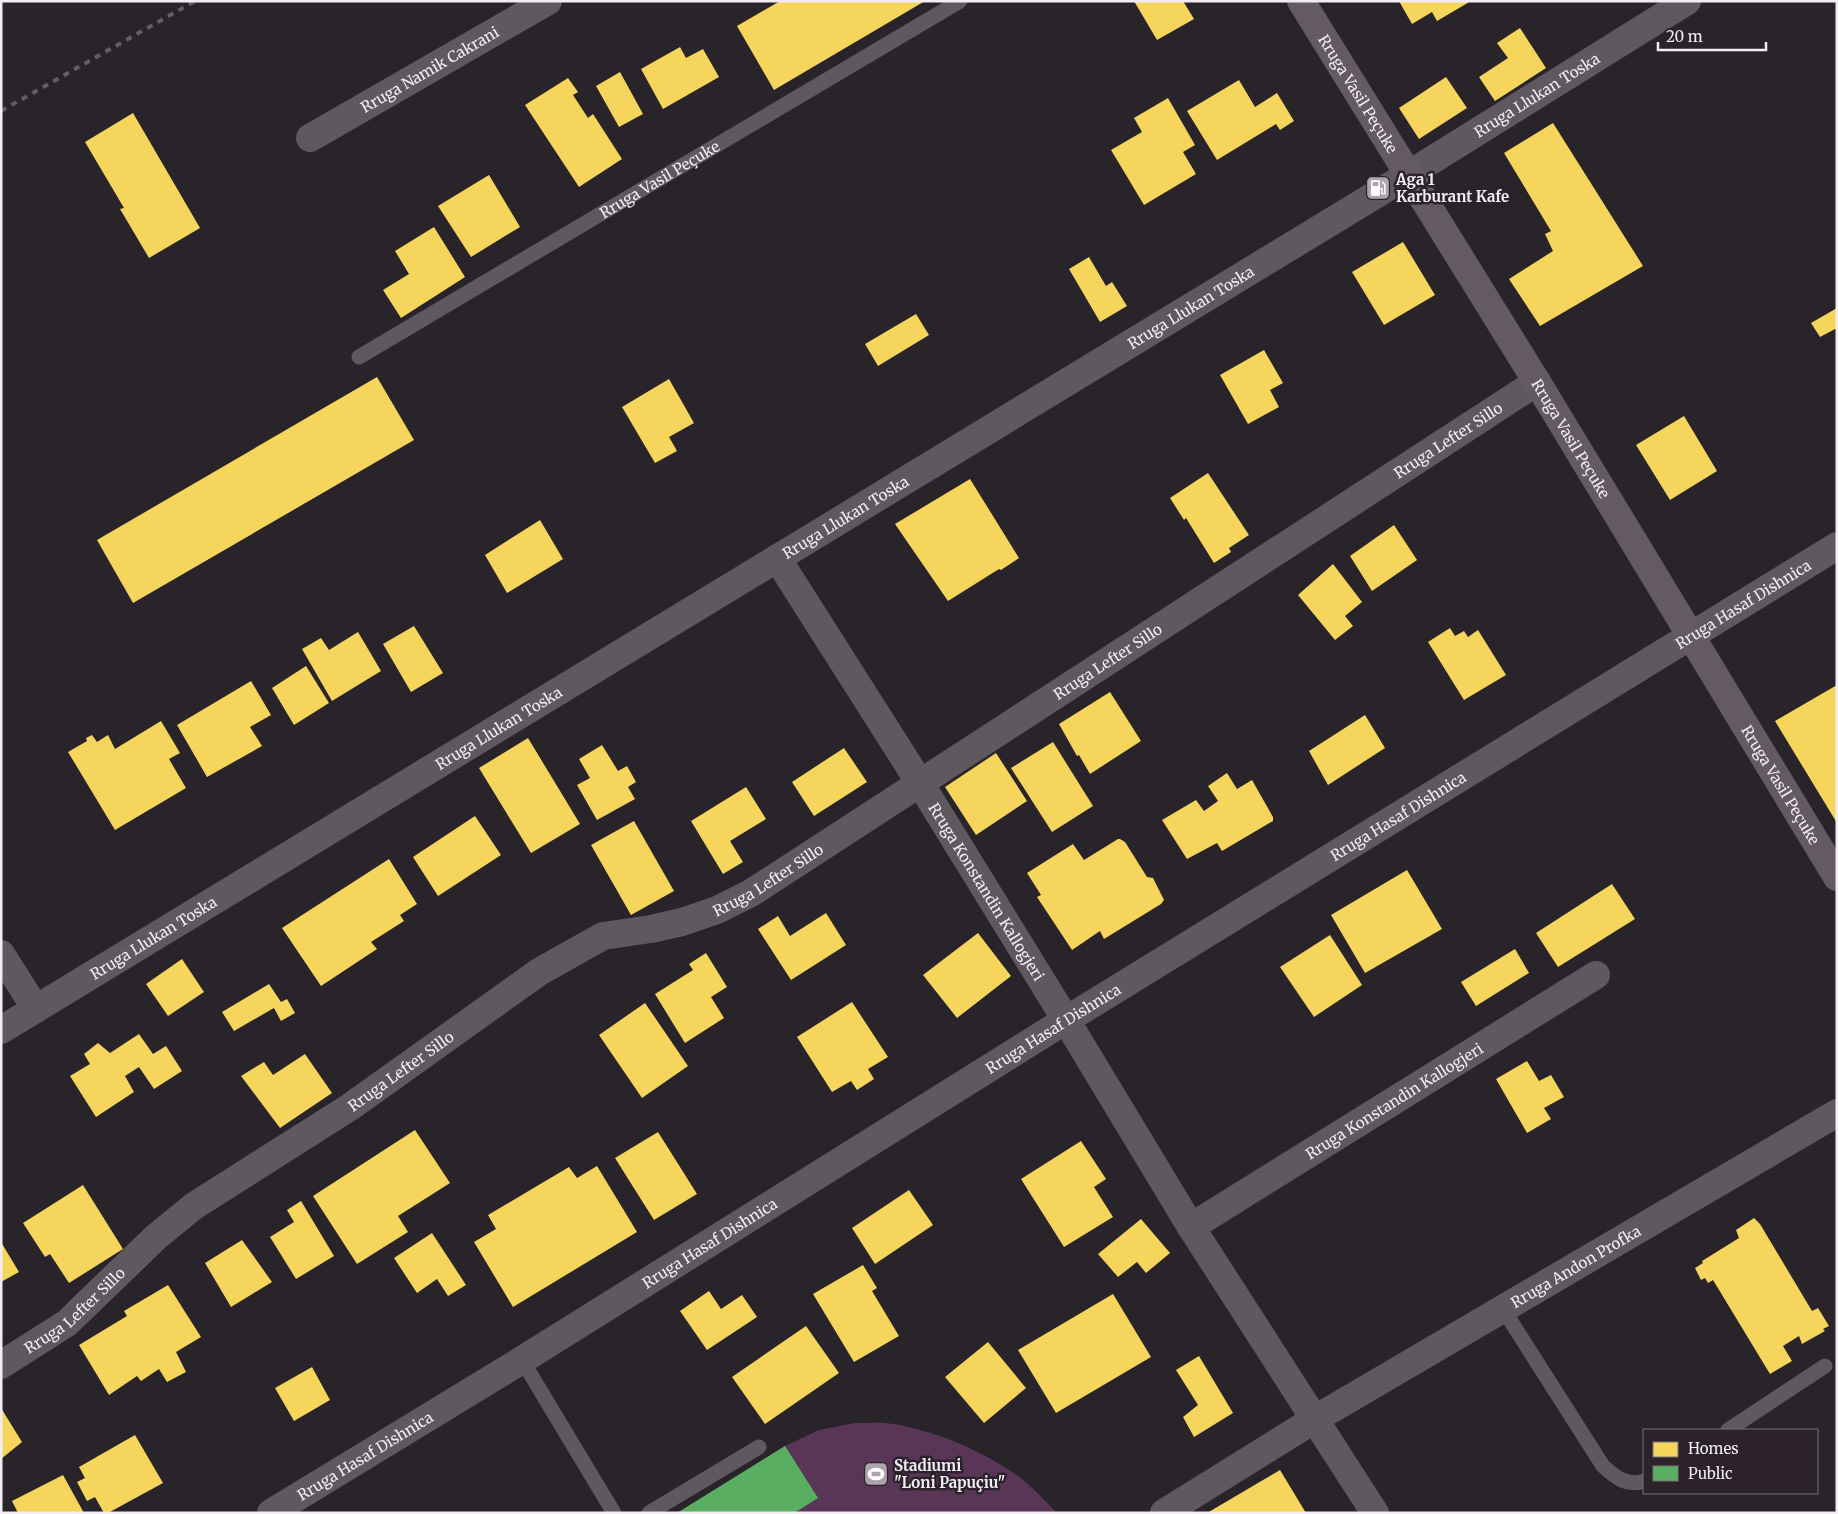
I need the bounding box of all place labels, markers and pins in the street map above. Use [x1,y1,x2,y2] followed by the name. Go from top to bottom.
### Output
[1395,170,1509,206] place label: Aga 1 Karburant Kafe
[1365,175,1391,201] fuel station icon: Aga 1 Karburant Kafe
[894,1456,1006,1492] place label: Stadiumi "Loni Papuçiu"
[863,1461,889,1487] sports icon: Stadiumi "Loni Papuçiu"

